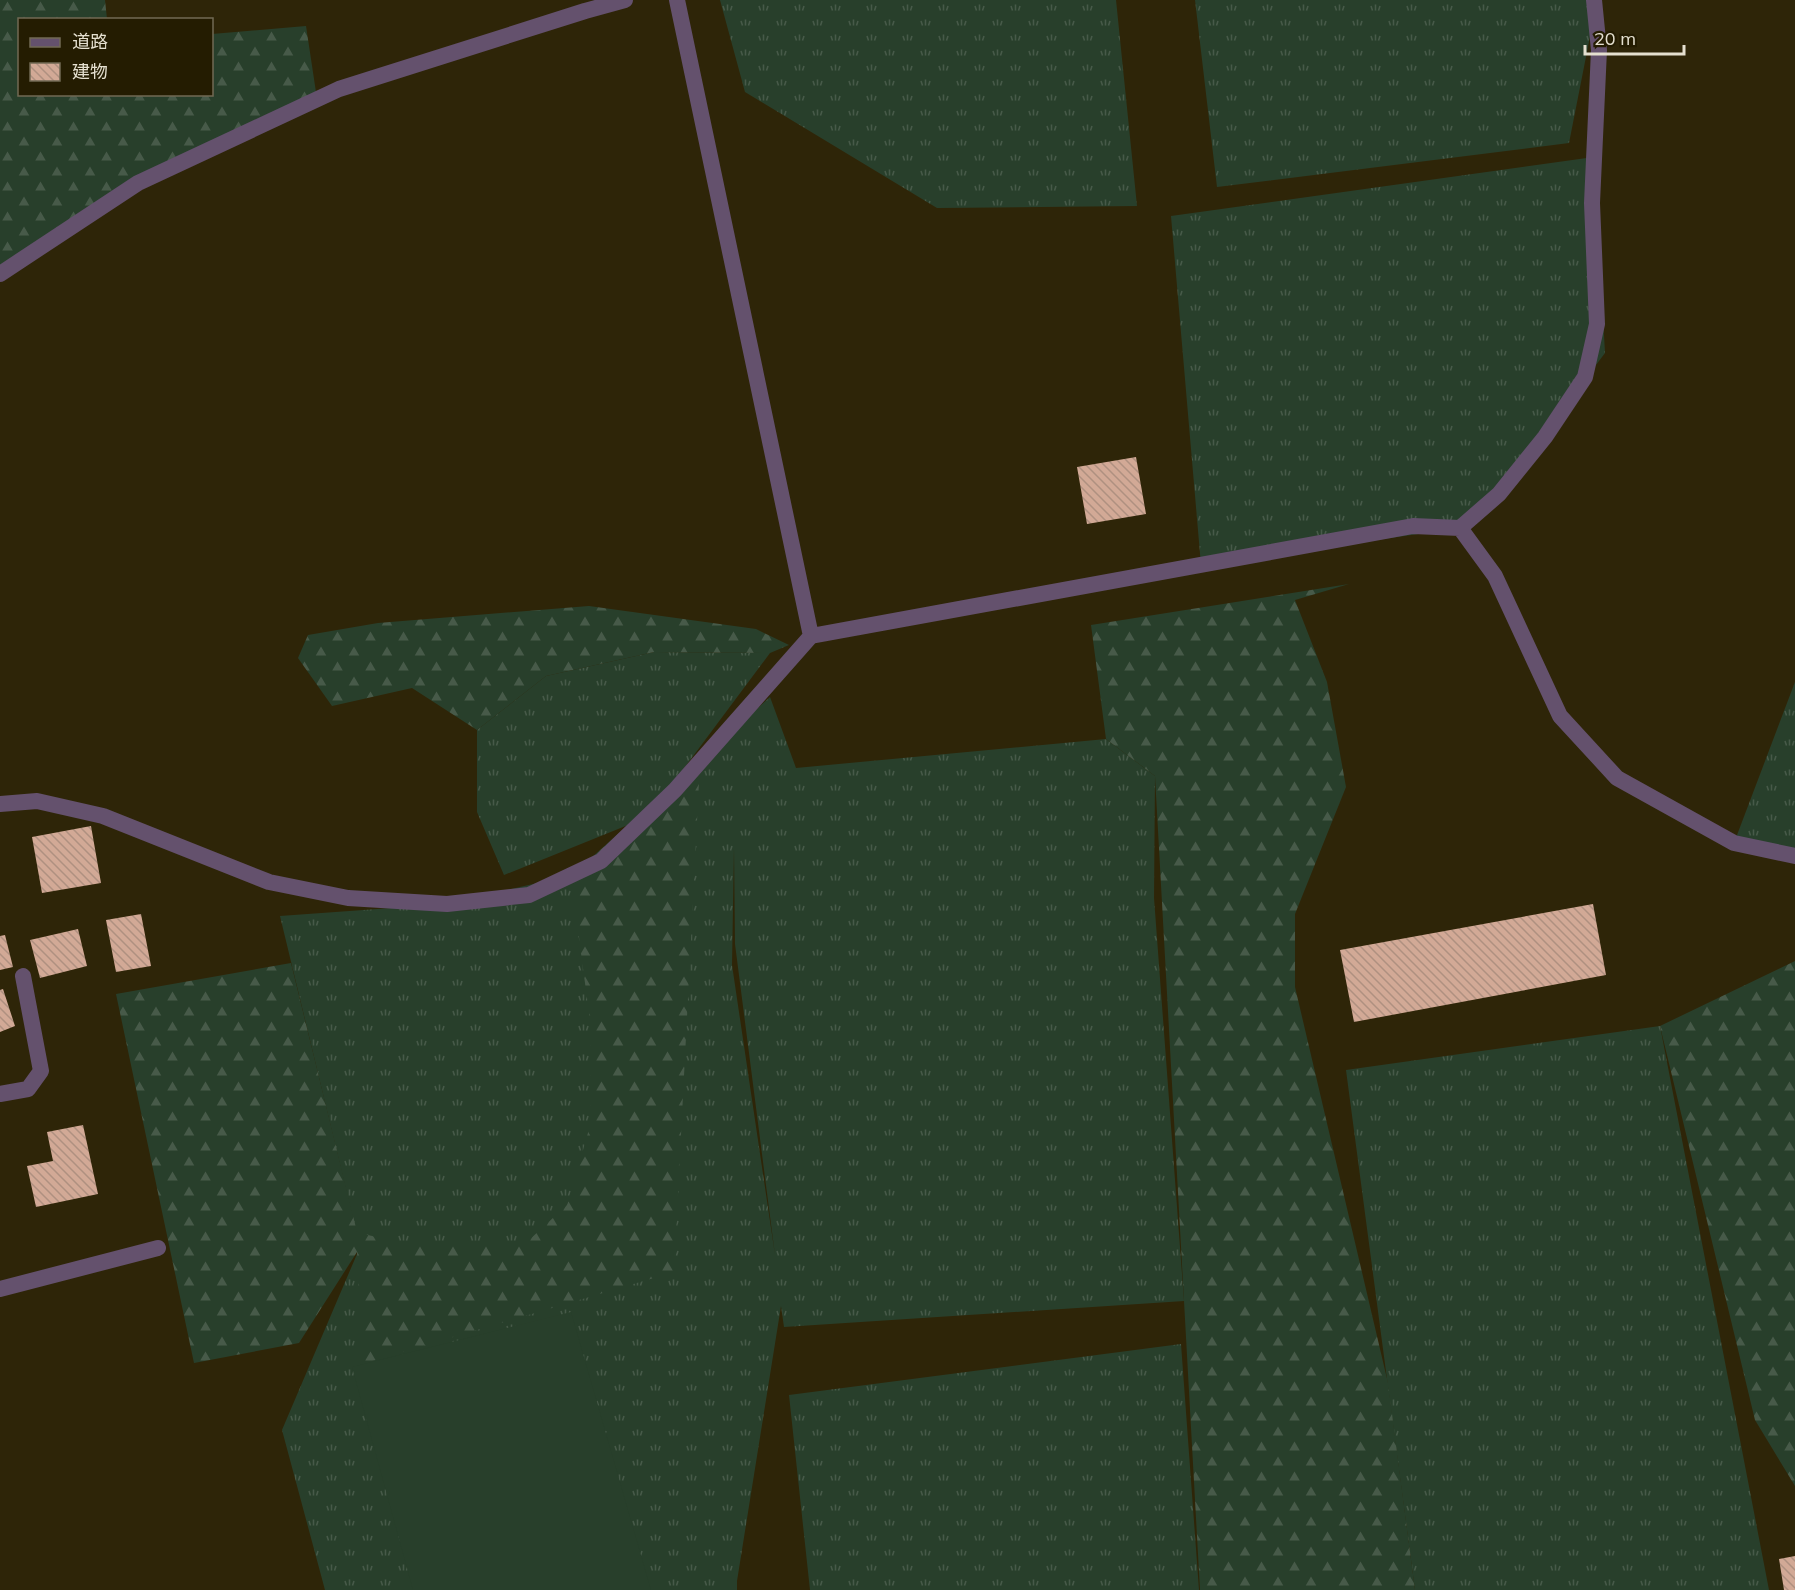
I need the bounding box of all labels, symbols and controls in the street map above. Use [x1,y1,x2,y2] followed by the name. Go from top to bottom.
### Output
[18,18,213,96] legend
[1585,18,1684,56] scale bar
[1594,27,1636,50] text: 20 m
[72,30,108,53] text: 道路
[72,60,108,83] text: 建物

